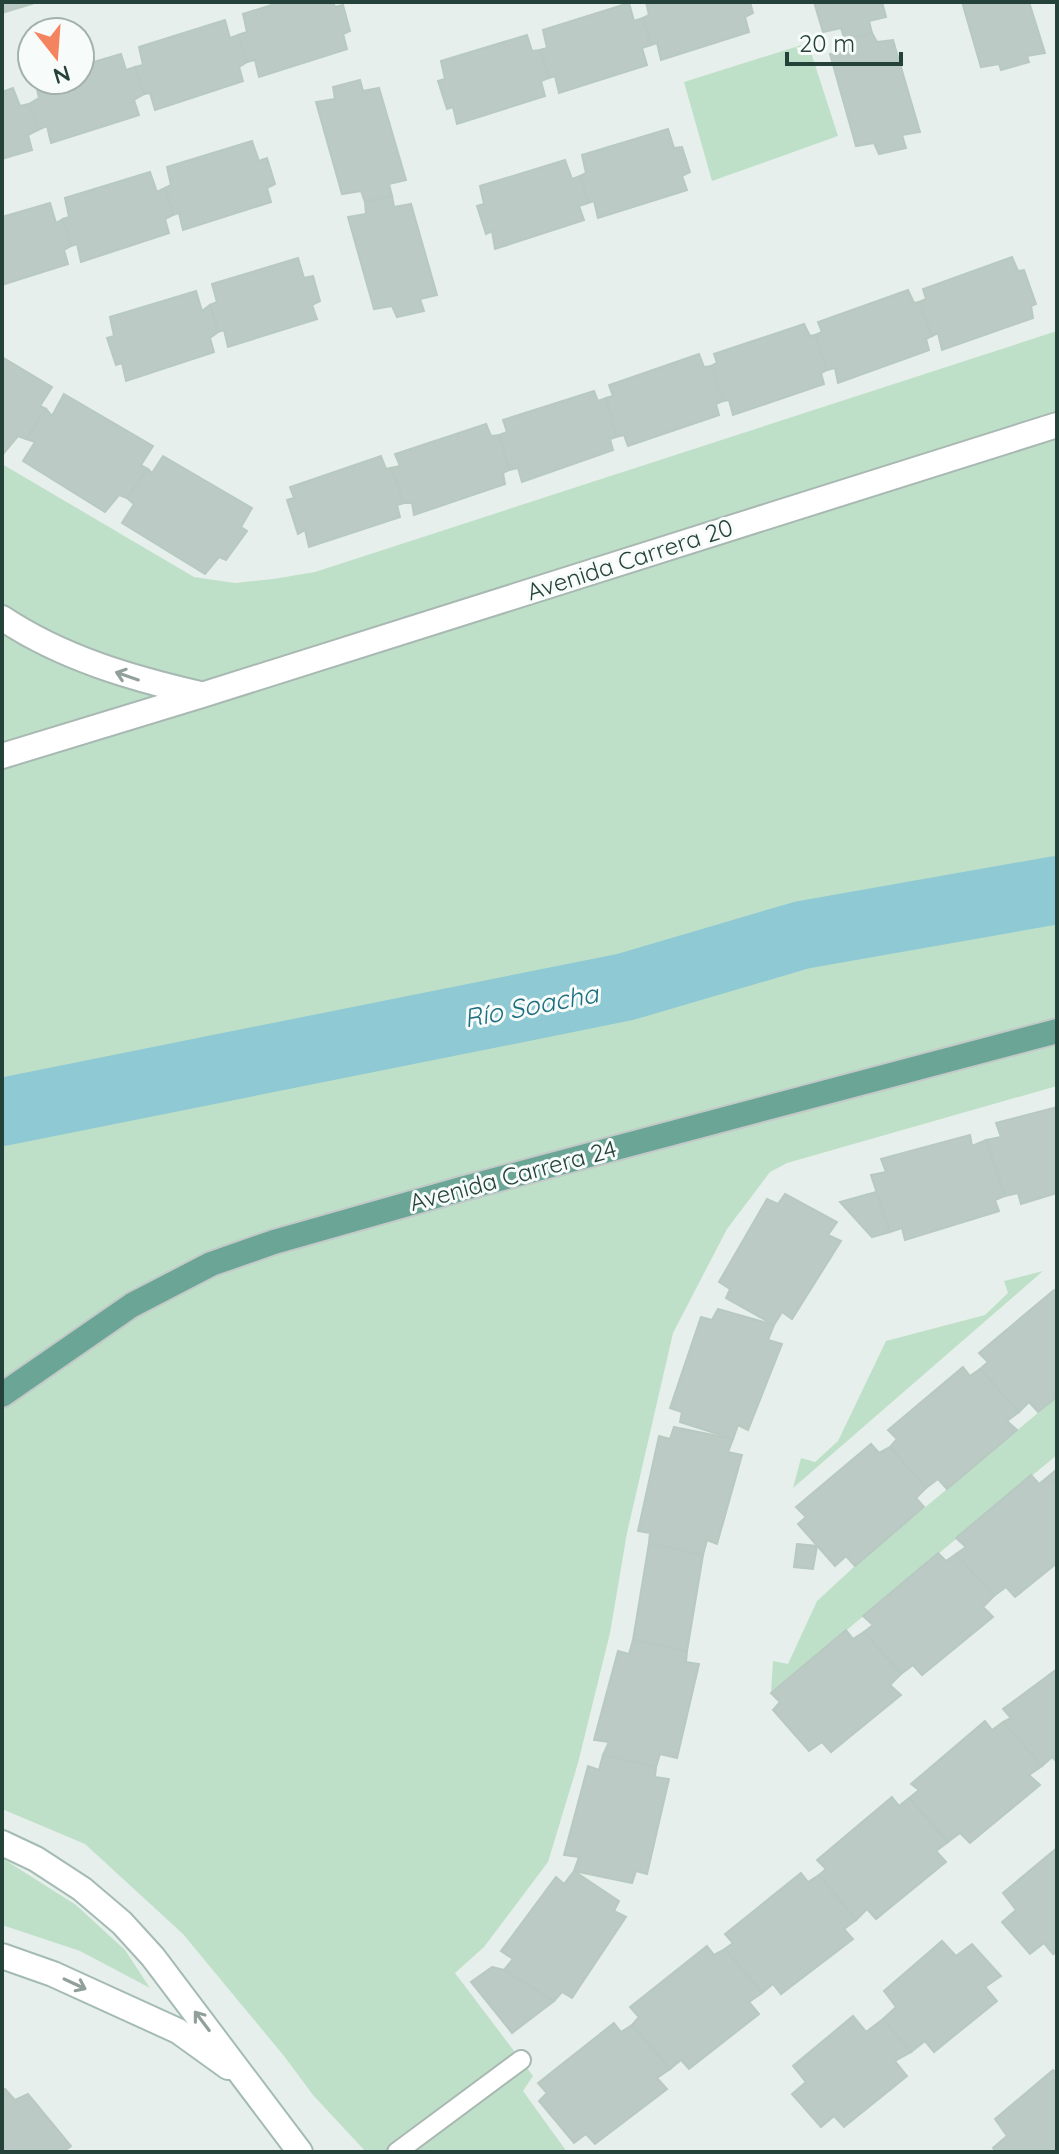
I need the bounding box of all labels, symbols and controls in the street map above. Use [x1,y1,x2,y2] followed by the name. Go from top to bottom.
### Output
[16,16,96,96] north arrow
[787,16,901,66] scale bar
[799,28,855,58] text: 20 m
[50,59,74,91] text: N
[523,512,737,607] street label: Avenida Carrera 20
[114,667,139,682] one-way arrow
[461,976,602,1035] water label: Río Soacha
[406,1133,619,1217] street label: Avenida Carrera 24
[62,1977,86,1992] one-way arrow
[193,2011,210,2032] one-way arrow

